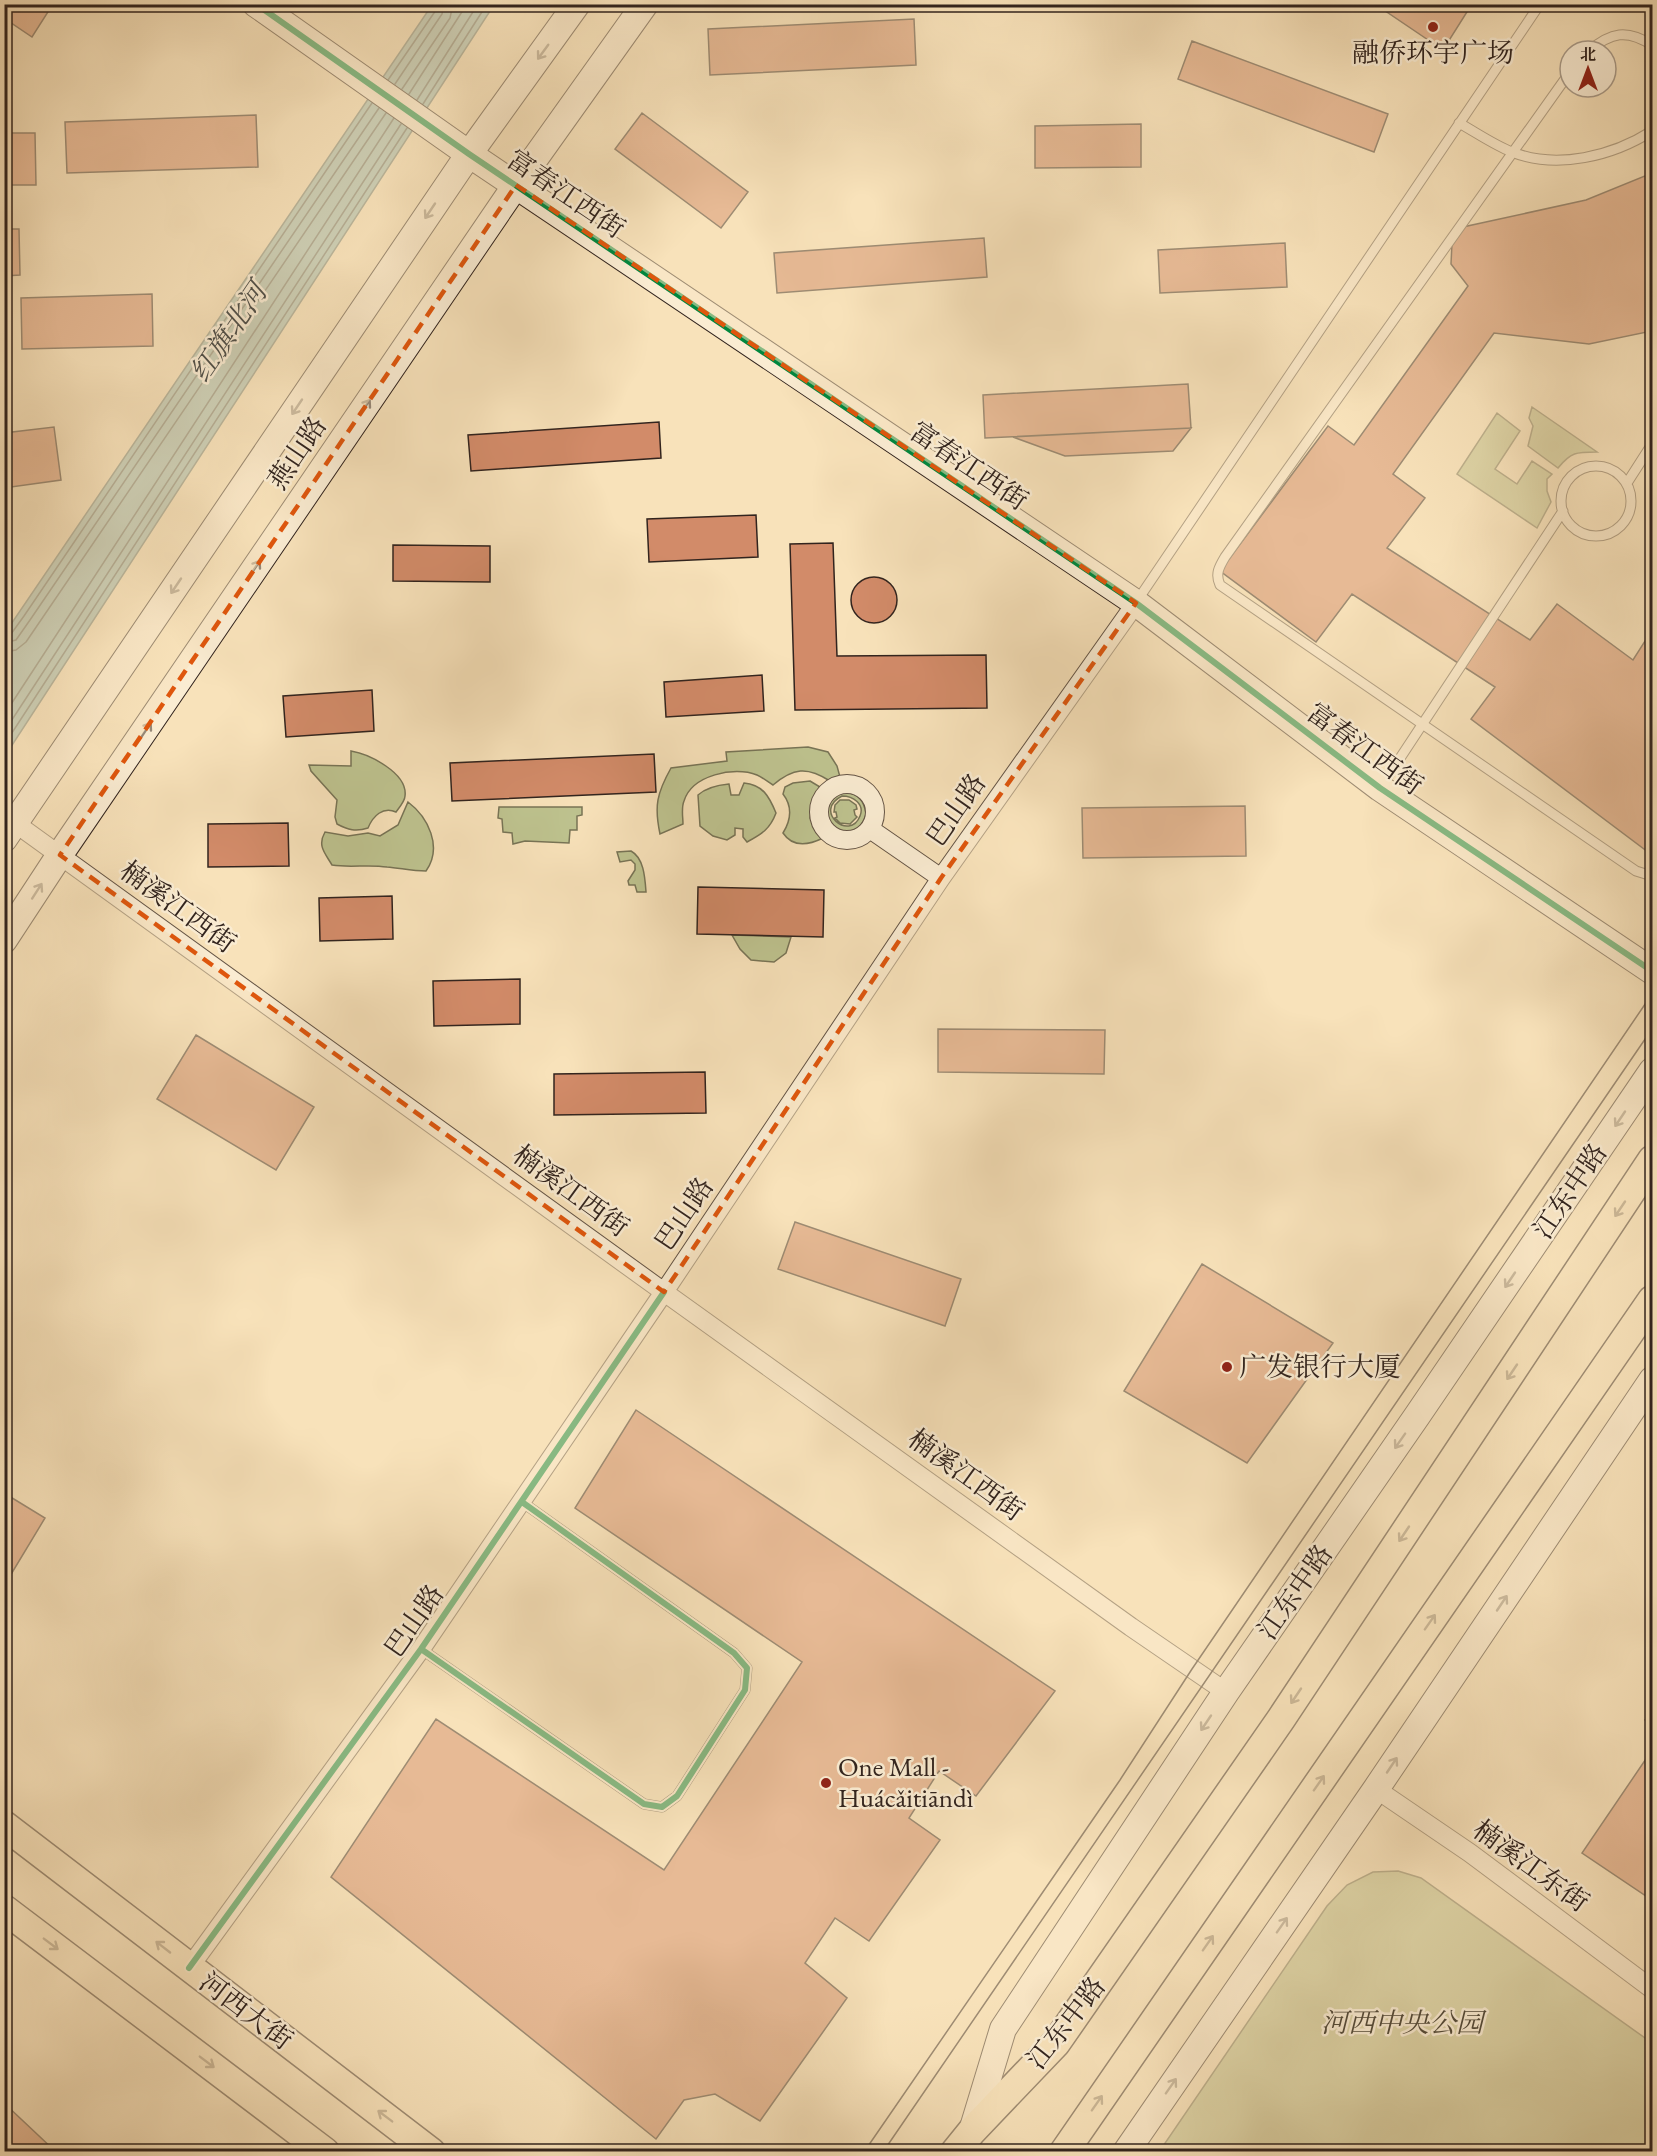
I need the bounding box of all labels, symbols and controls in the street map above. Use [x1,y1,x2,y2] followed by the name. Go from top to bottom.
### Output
[1426,20,1440,34] marker: 融侨环宇广场
[1352,35,1514,70] place label: 融侨环宇广场
[1558,39,1618,99] north arrow
[536,43,549,59] one-way arrow
[1580,44,1596,65] text: 北
[501,141,632,246] street label: 富春江西街
[424,203,436,219] one-way arrow
[182,271,277,388] water label: 红旗北河
[291,399,303,415] one-way arrow
[359,399,371,416] one-way arrow
[259,409,334,496] street label: 燕山路
[904,413,1035,518] street label: 富春江西街
[249,561,261,577] one-way arrow
[170,577,182,594] one-way arrow
[1300,695,1430,802] street label: 富春江西街
[139,721,152,738] one-way arrow
[918,766,993,853] street label: 巴山路
[113,853,243,960] street label: 楠溪江西街
[30,883,43,900] one-way arrow
[1614,1110,1626,1127] one-way arrow
[1525,1136,1614,1245] street label: 江东中路
[506,1137,636,1244] street label: 楠溪江西街
[646,1170,721,1257] street label: 巴山路
[1614,1200,1626,1217] one-way arrow
[1504,1272,1516,1288] one-way arrow
[1239,1349,1401,1384] place label: 广发银行大厦
[1220,1360,1234,1374] marker: 广发银行大厦
[1506,1363,1518,1379] one-way arrow
[901,1421,1031,1528] street label: 楠溪江西街
[1394,1433,1406,1449] one-way arrow
[1398,1525,1410,1542] one-way arrow
[1249,1537,1340,1646] street label: 江东中路
[376,1577,451,1664] street label: 巴山路
[1496,1595,1508,1612] one-way arrow
[1424,1614,1436,1631] one-way arrow
[1290,1688,1303,1705] one-way arrow
[1200,1714,1212,1731] one-way arrow
[838,1749,974,1815] place label: One Mall - Huácǎitiāndì
[1386,1757,1398,1773] one-way arrow
[1313,1775,1325,1791] one-way arrow
[819,1776,833,1790] marker: One Mall - Huácǎitiāndì
[1466,1812,1596,1919] street label: 楠溪江东街
[1276,1918,1288,1934] one-way arrow
[1202,1935,1214,1952] one-way arrow
[43,1938,59,1950] one-way arrow
[155,1941,171,1954] one-way arrow
[193,1964,300,2057] street label: 河西大街
[1019,1969,1113,2076] street label: 江东中路
[1321,2005,1487,2040] park label: 河西中央公园
[198,2055,214,2068] one-way arrow
[1165,2078,1177,2095] one-way arrow
[1091,2096,1103,2112] one-way arrow
[377,2110,393,2122] one-way arrow

